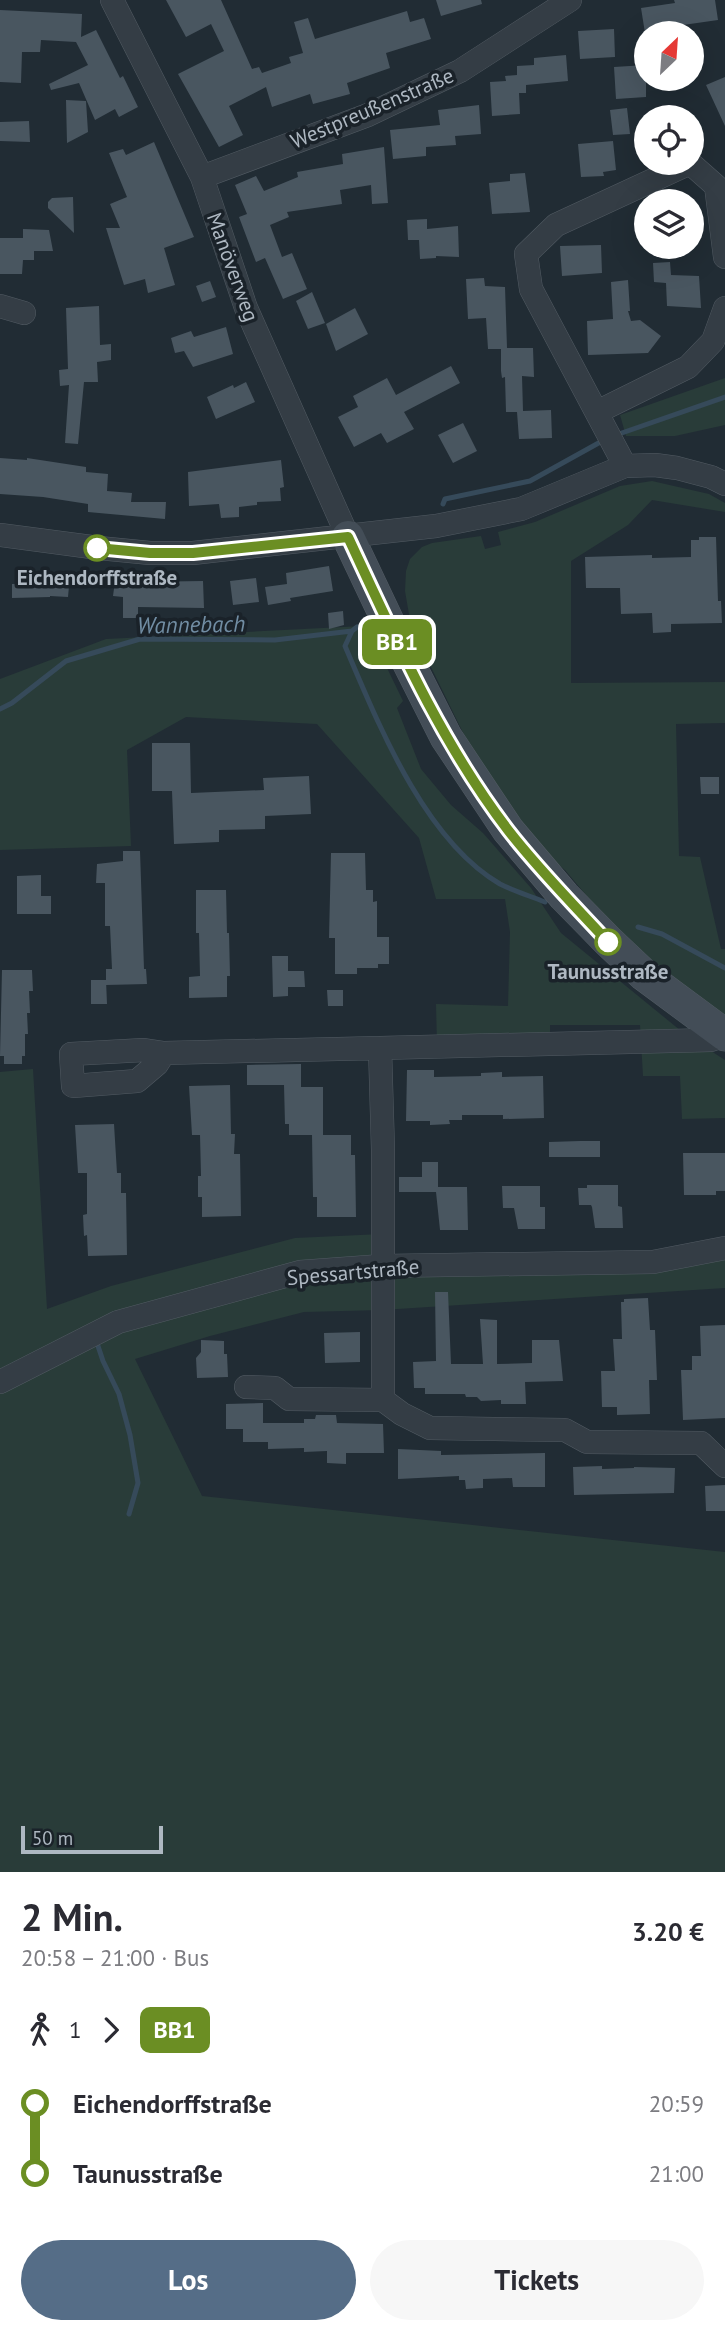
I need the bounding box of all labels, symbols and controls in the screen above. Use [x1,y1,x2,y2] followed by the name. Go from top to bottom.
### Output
[634,21,704,91] north arrow
[634,21,704,259] map controls
[286,61,458,155] street label: Westpreußenstraße
[634,105,704,175] button: locate
[634,189,704,259] button: layers
[201,209,265,325] street label: Manöverweg
[84,535,110,561] marker: Eichendorffstraße
[17,564,177,591] place label: Eichendorffstraße
[137,609,245,639] water label: Wannebach
[357,619,437,665] line badge: BB1
[376,626,418,657] text: BB1
[595,929,621,955] marker: Taunusstraße
[548,958,668,985] place label: Taunusstraße
[286,1253,420,1291] street label: Spessartstraße
[21,1823,163,1855] scale bar
[32,1826,73,1850] text: 50 m
[21,1892,123,1941] text: 2 Min.
[632,1915,704,1948] text: 3.20 €
[21,1943,209,1972] text: 20:58 – 21:00 · Bus
[21,2011,59,2049] icon: walk
[92,2011,130,2049] icon: forward
[154,2014,196,2045] text: BB1
[69,2015,82,2044] text: 1
[73,2087,272,2120] text: Eichendorffstraße
[649,2089,704,2118] text: 20:59
[73,2157,223,2190] text: Taunusstraße
[649,2159,704,2188] text: 21:00
[21,2240,356,2320] button: Los
[370,2240,704,2320] button: Tickets

